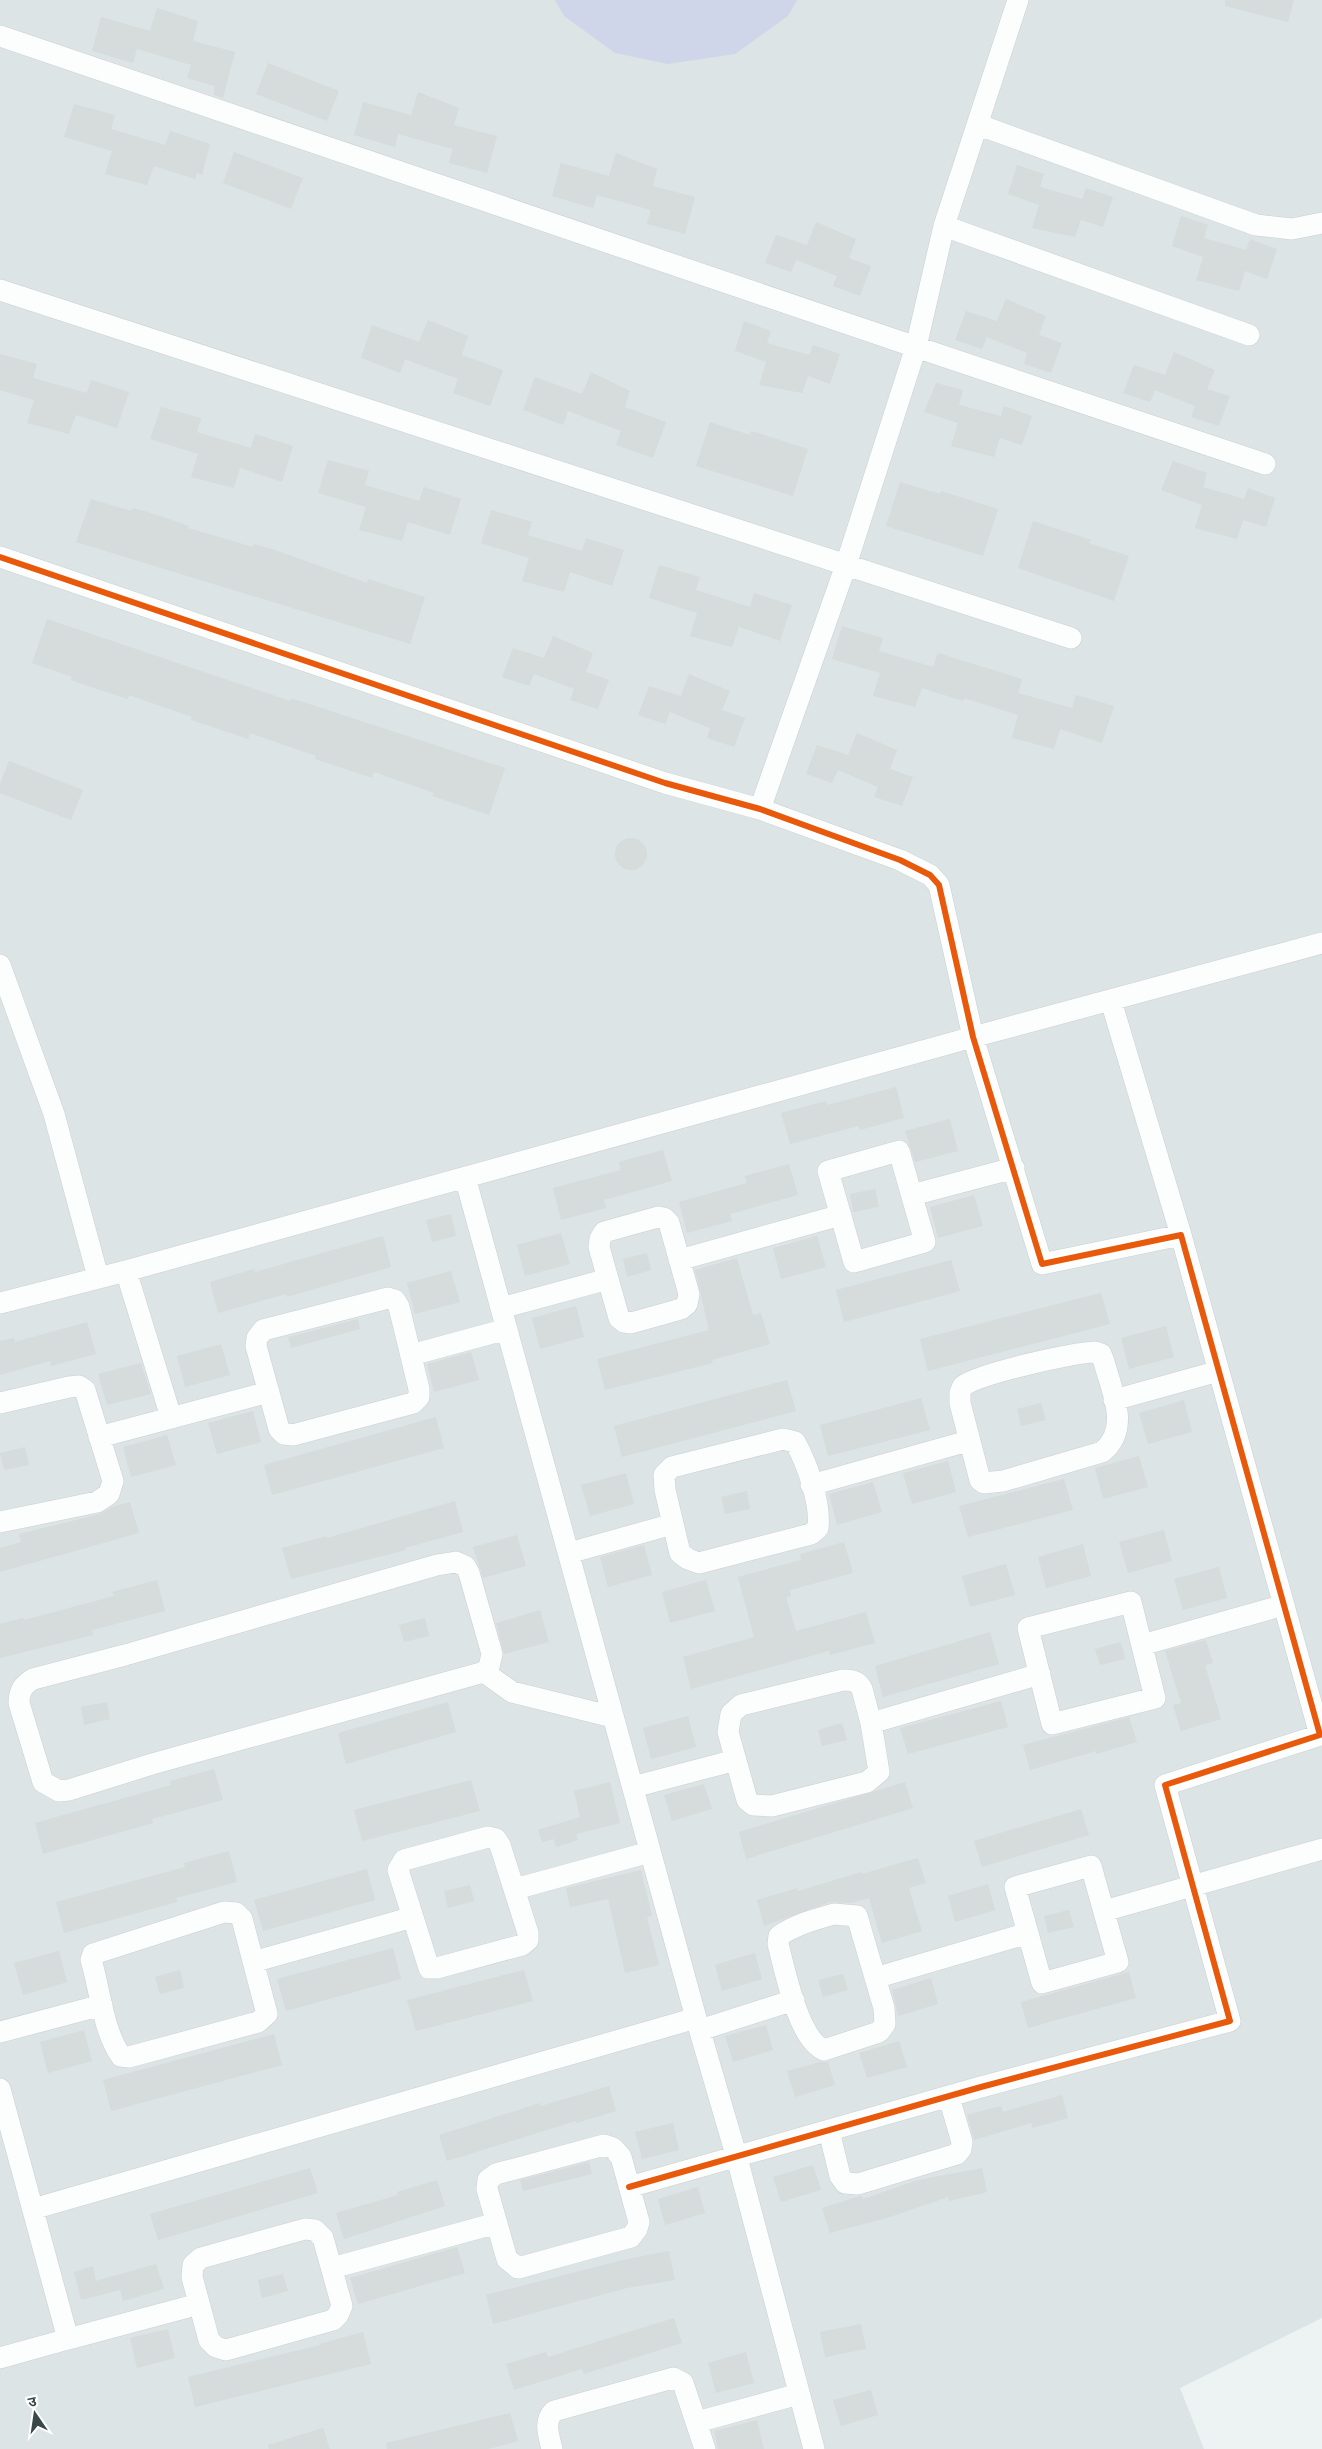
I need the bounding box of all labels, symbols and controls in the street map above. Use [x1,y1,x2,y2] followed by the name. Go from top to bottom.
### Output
[10,2389,60,2439] north arrow
[26,2391,39,2410] text: उ

